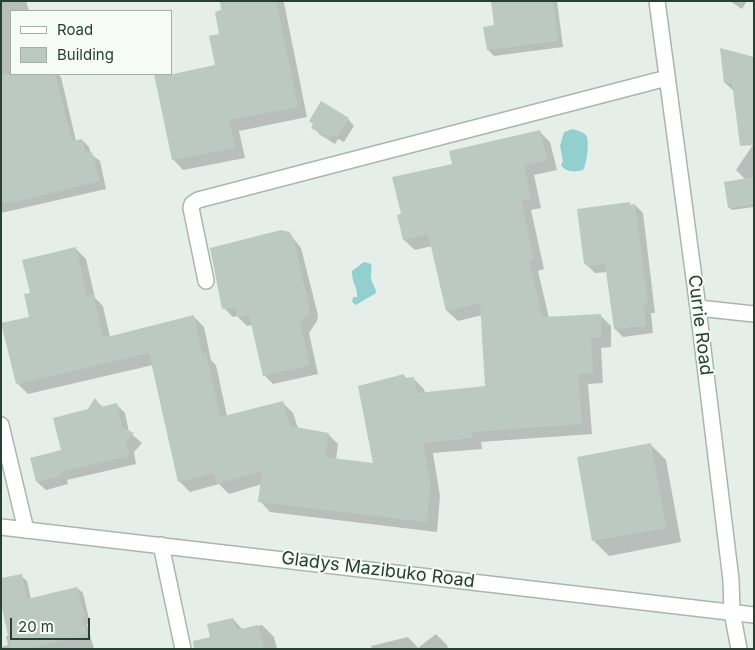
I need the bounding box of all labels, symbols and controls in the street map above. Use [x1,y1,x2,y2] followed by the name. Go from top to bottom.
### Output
[10,10,172,75] legend
[57,20,93,39] text: Road
[57,45,114,64] text: Building
[683,273,717,377] street label: Currie Road
[280,547,476,593] street label: Gladys Mazibuko Road
[12,608,92,640] scale bar
[18,617,54,636] text: 20 m

